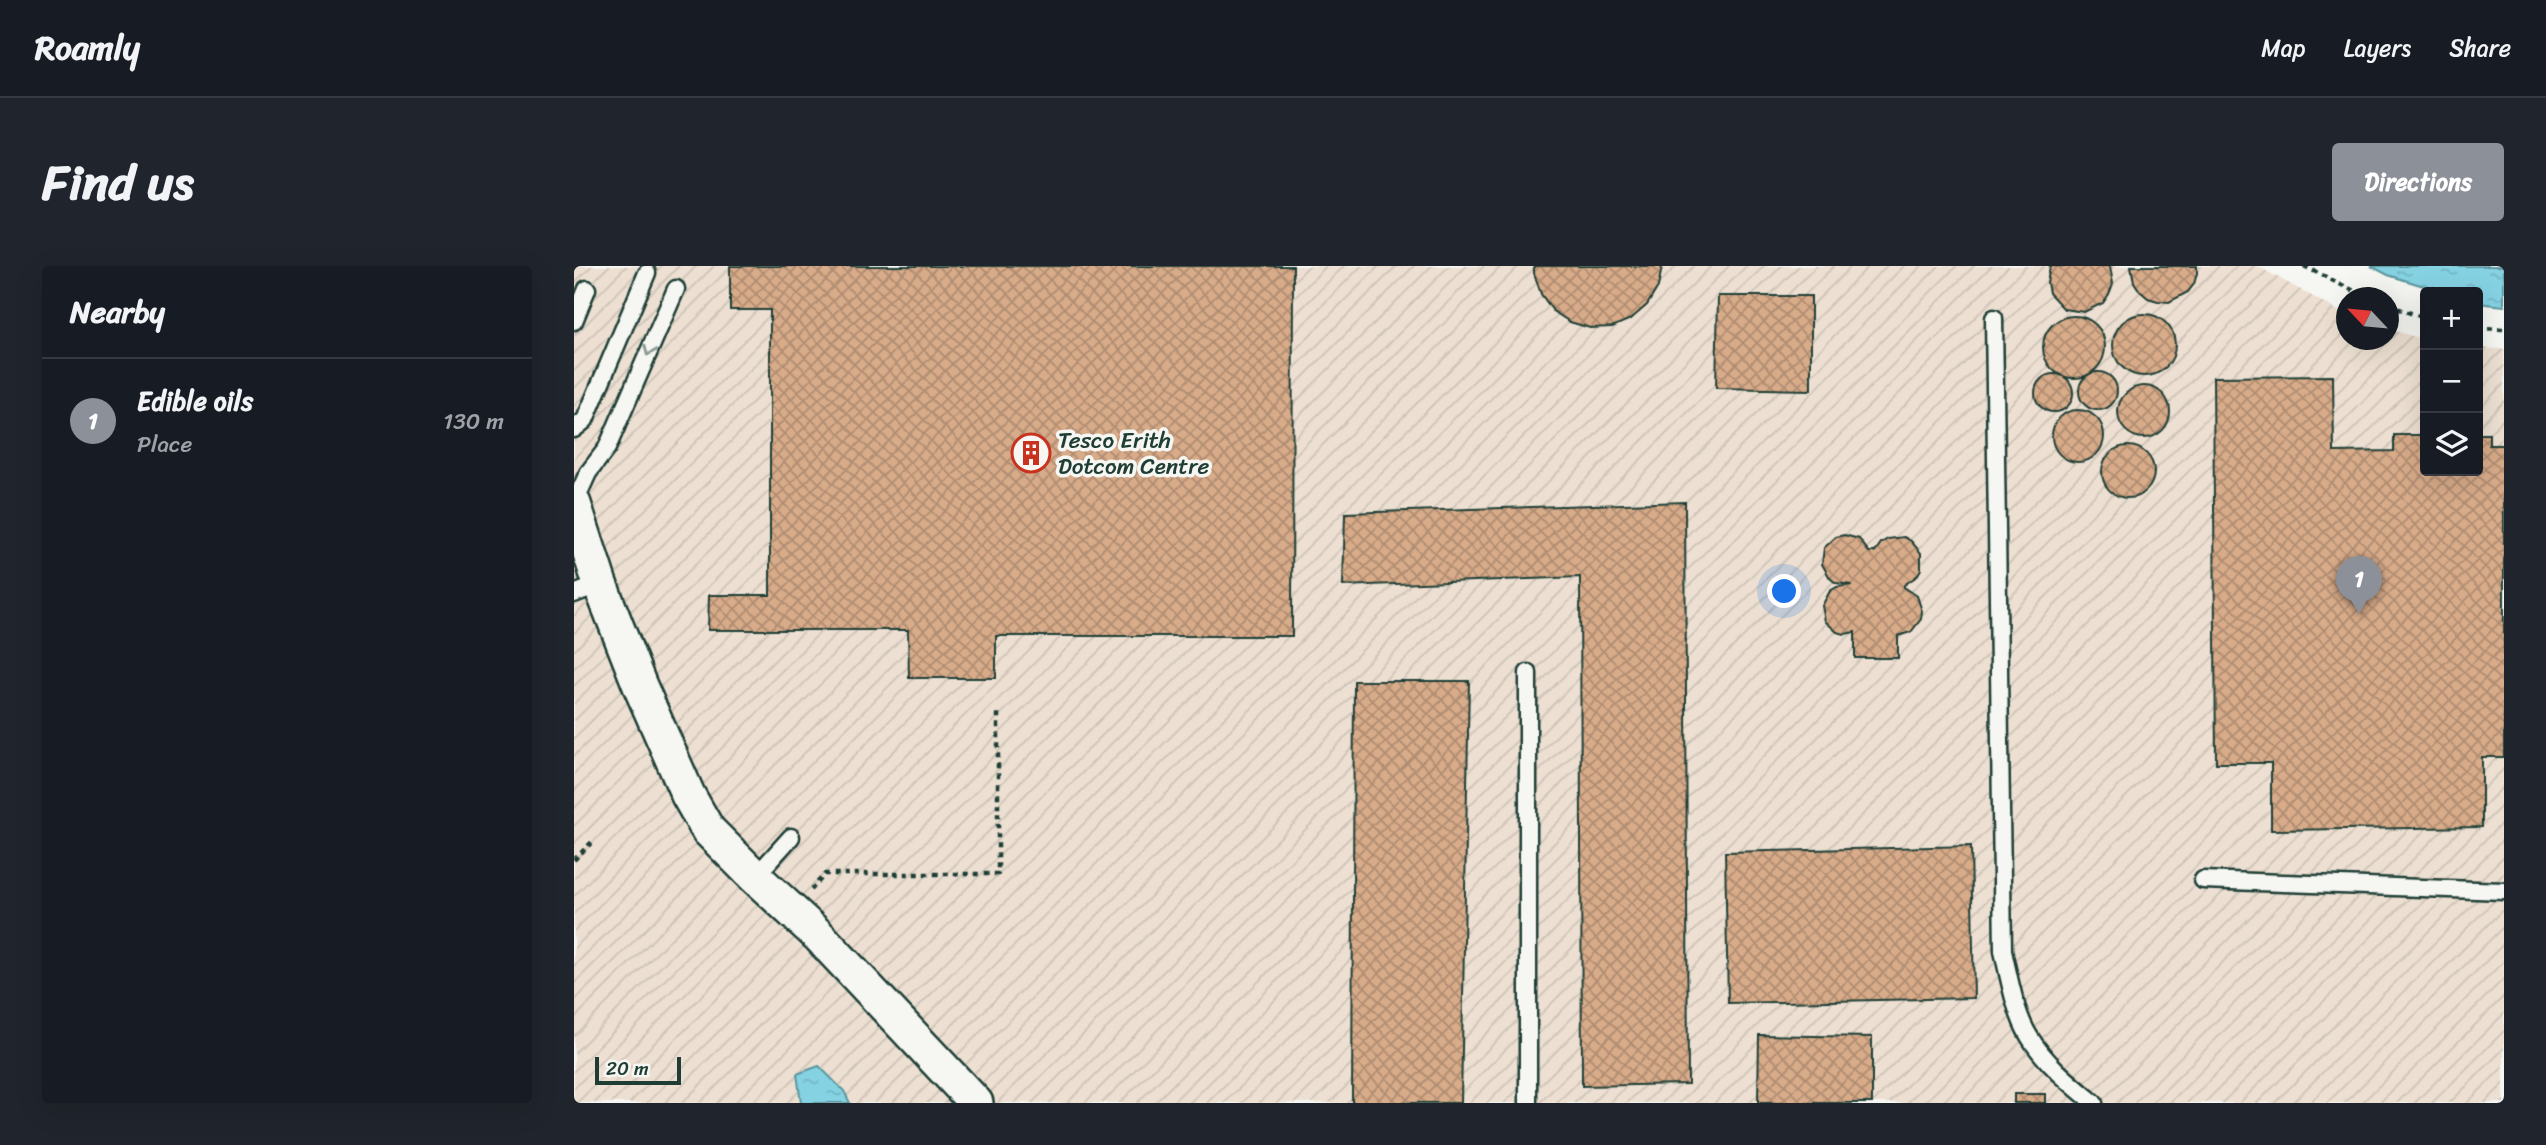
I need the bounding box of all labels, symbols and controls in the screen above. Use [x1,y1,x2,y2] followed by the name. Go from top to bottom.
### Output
[35,19,140,77] text: Roamly
[2261,27,2306,69] text: Map
[2344,27,2411,69] text: Layers
[2449,27,2511,69] text: Share
[42,139,194,226] text: Find us
[2332,143,2504,221] button: Directions
[70,285,165,339] text: Nearby
[2336,287,2399,350] north arrow
[2420,287,2483,476] map controls
[2420,287,2483,350] button: +
[643,344,657,357] one-way arrow
[2420,350,2483,413] button: −
[137,378,253,424] text: Edible oils
[88,401,98,442] text: 1
[443,401,504,442] text: 130 m
[2420,413,2483,476] button: layers
[1058,420,1210,487] place label: Tesco Erith Dotcom Centre
[137,424,192,465] text: Place
[1010,432,1052,474] building icon: Tesco Erith Dotcom Centre
[2336,556,2382,614] pin: 1
[1767,574,1801,608] your location
[606,1052,649,1085] text: 20 m
[595,1054,681,1086] scale bar

